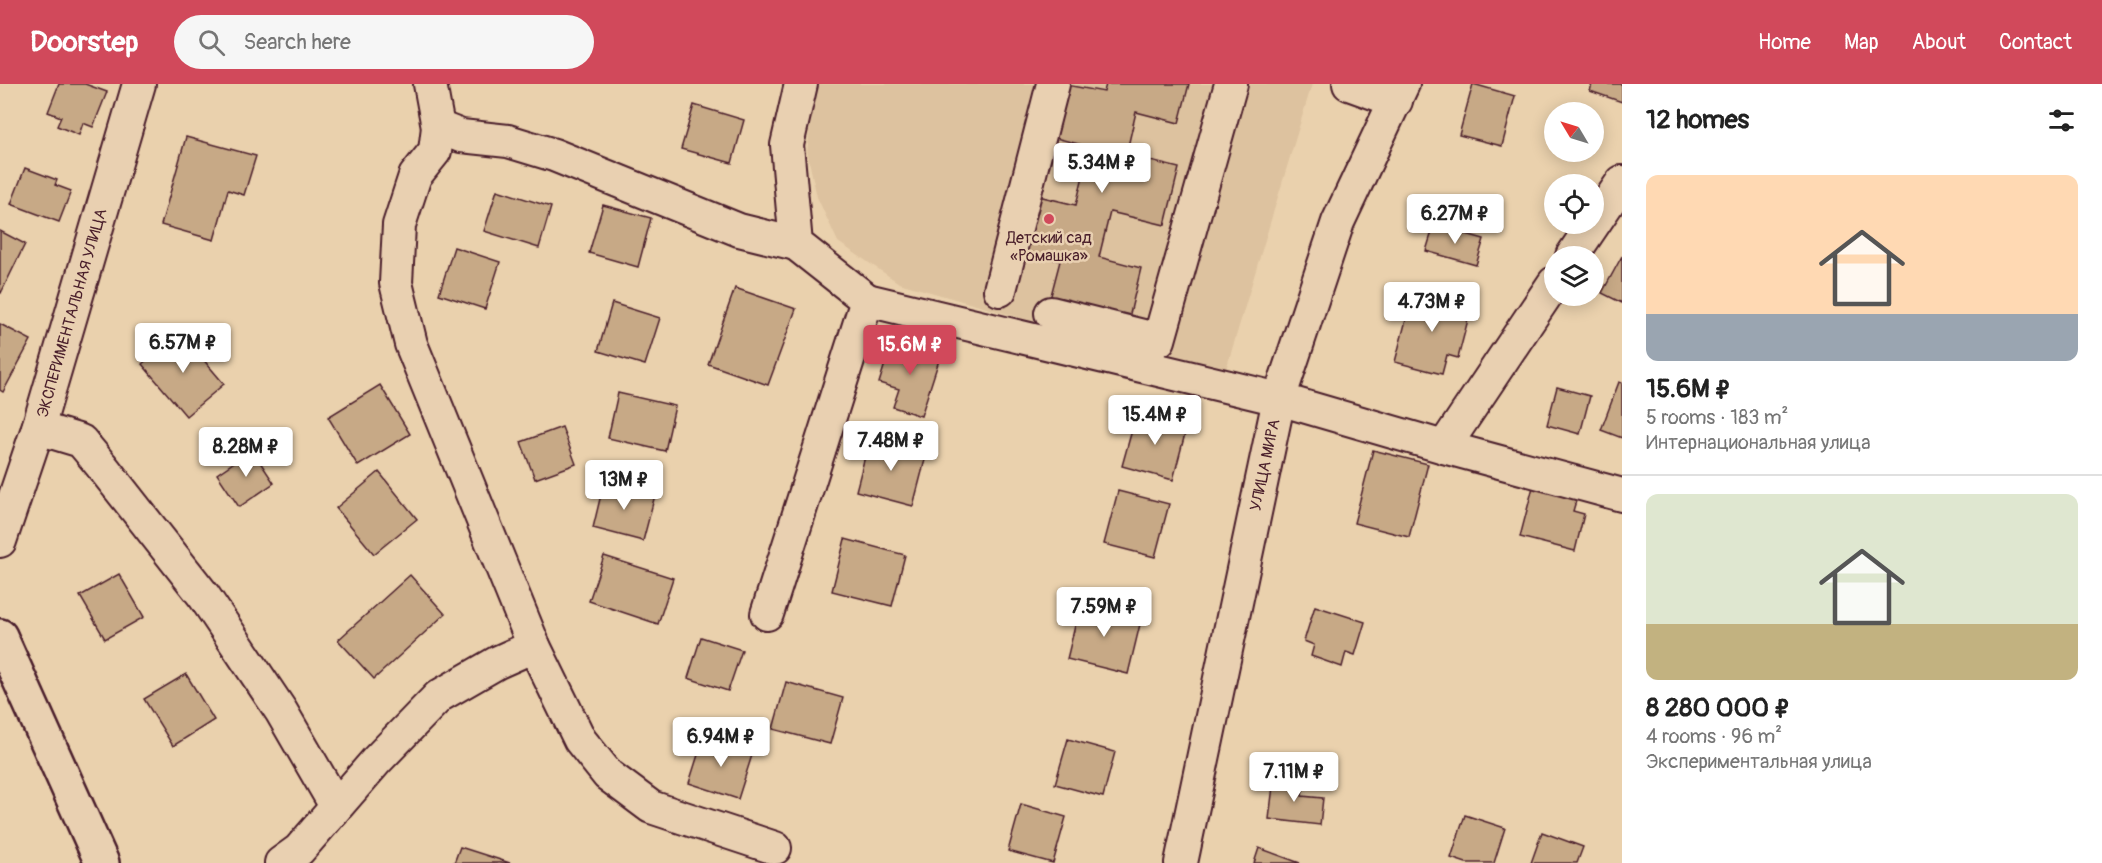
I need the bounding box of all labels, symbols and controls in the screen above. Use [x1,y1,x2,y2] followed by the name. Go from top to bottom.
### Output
[174,15,594,69] search box
[30,25,138,60] text: Doorstep
[195,26,228,59] icon: search
[243,28,351,56] text: Search here
[1758,29,1811,56] text: Home
[1844,29,1879,56] text: Map
[1912,29,1966,56] text: About
[1999,29,2072,56] text: Contact
[1544,102,1604,162] north arrow
[1544,102,1604,306] map controls
[1646,104,1749,136] text: 12 homes
[2045,104,2078,137] icon: filters
[1047,143,1157,194] pin: 5.34M ₽
[1068,150,1136,175] text: 5.34M ₽
[1544,174,1604,234] button: locate
[1400,194,1510,245] pin: 6.27M ₽
[1421,201,1489,226] text: 6.27M ₽
[33,206,111,420] street label: ЭКСПЕРИМЕНТАЛЬНАЯ УЛИЦА
[1042,212,1056,226] marker: Детский сад «Ромашка»
[1808,214,1916,322] icon: home
[1005,228,1092,266] place label: Детский сад «Ромашка»
[1544,246,1604,306] button: layers
[1377,282,1487,333] pin: 4.73M ₽
[1398,289,1466,314] text: 4.73M ₽
[128,323,238,374] pin: 6.57M ₽
[855,325,965,376] pin: 15.6M ₽
[149,330,217,355] text: 6.57M ₽
[877,332,943,357] text: 15.6M ₽
[1646,373,1731,405] text: 15.6M ₽
[1100,395,1210,446] pin: 15.4M ₽
[1122,402,1188,427] text: 15.4M ₽
[1646,405,1788,430] text: 5 rooms · 183 m²
[1246,417,1284,513] street label: УЛИЦА МИРА
[836,421,946,472] pin: 7.48M ₽
[191,427,301,478] pin: 8.28M ₽
[857,428,925,453] text: 7.48M ₽
[1646,430,1871,455] text: Интернациональная улица
[213,434,279,459] text: 8.28M ₽
[582,460,666,511] pin: 13M ₽
[599,467,649,492] text: 13M ₽
[1808,533,1916,641] icon: home
[1049,587,1159,638] pin: 7.59M ₽
[1071,594,1137,619] text: 7.59M ₽
[1646,692,1790,724] text: 8 280 000 ₽
[666,717,776,768] pin: 6.94M ₽
[687,724,755,749] text: 6.94M ₽
[1646,724,1782,749] text: 4 rooms · 96 m²
[1646,749,1872,774] text: Экспериментальная улица
[1239,752,1349,803] pin: 7.11M ₽
[1263,759,1325,784] text: 7.11M ₽

